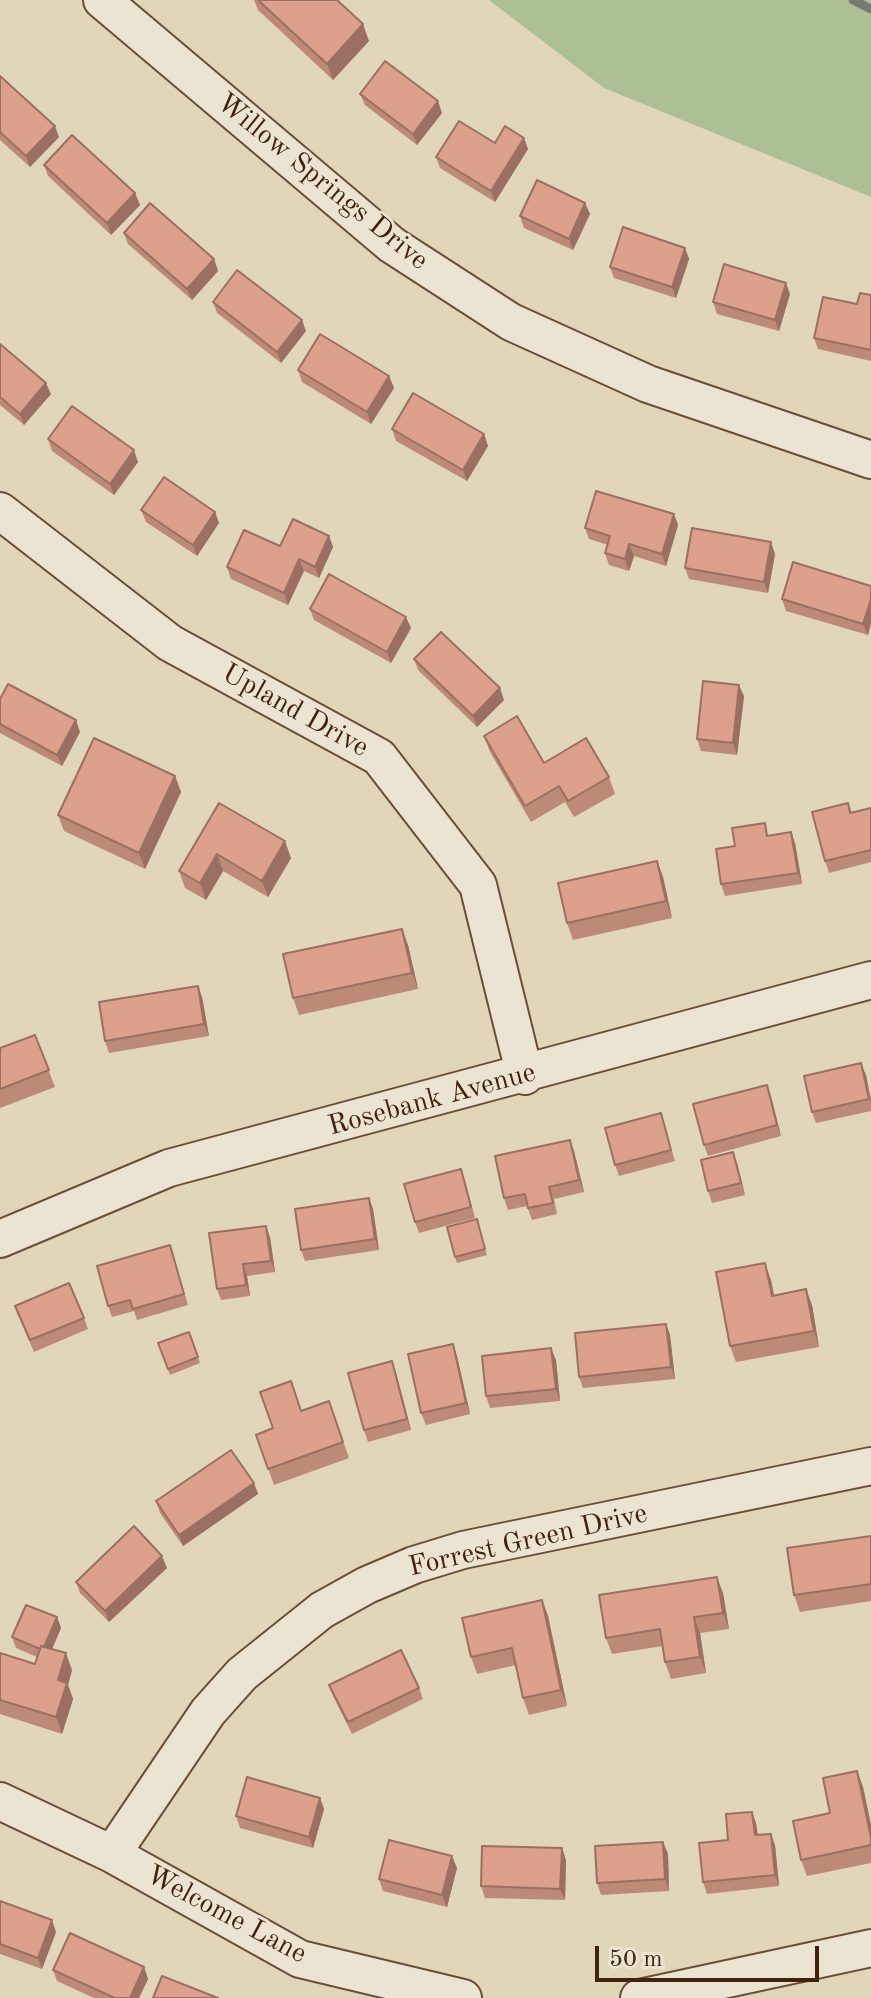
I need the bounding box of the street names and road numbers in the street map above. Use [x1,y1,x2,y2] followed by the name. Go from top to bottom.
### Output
[209,86,435,278] street label: Willow Springs Drive
[216,657,374,765] street label: Upland Drive
[324,1056,540,1144] street label: Rosebank Avenue
[405,1497,651,1585] street label: Forrest Green Drive
[140,1859,312,1971] street label: Welcome Lane

